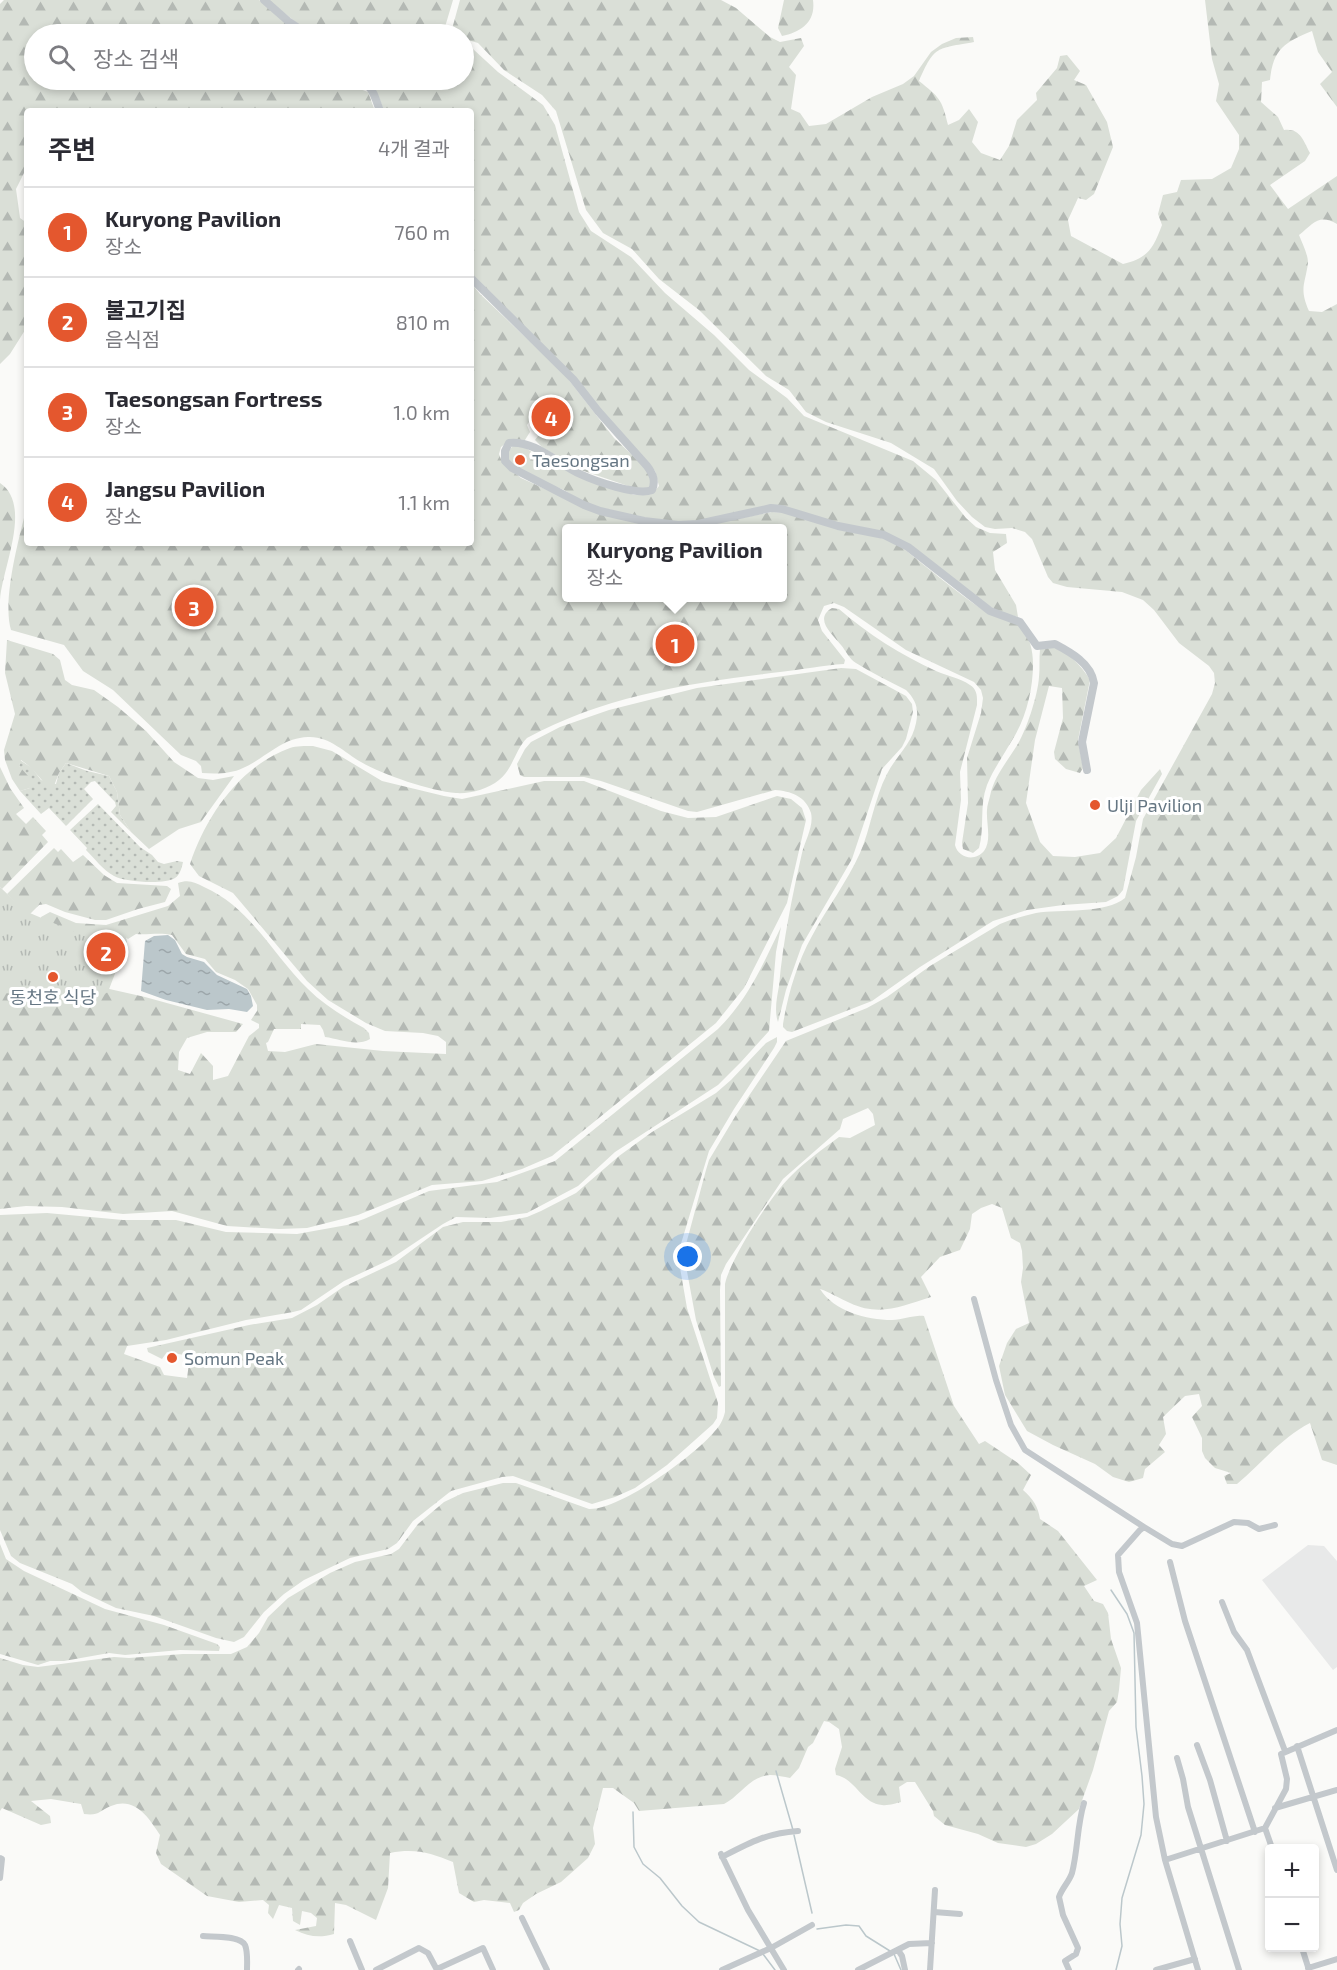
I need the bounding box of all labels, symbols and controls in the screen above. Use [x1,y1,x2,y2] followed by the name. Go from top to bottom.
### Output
[24,24,474,90] search box
[45,41,78,74] icon: search
[93,45,179,71] text: 장소 검색
[48,133,96,164] text: 주변
[378,136,450,160] text: 4개 결과
[105,205,281,231] text: Kuryong Pavilion
[63,220,72,244] text: 1
[394,220,450,244] text: 760 m
[105,234,142,258] text: 장소
[105,296,186,322] text: 불고기집
[62,310,73,334] text: 2
[396,310,450,334] text: 810 m
[105,327,160,351] text: 음식점
[105,385,322,411] text: Taesongsan Fortress
[532,394,570,440] pin: 4
[62,400,73,424] text: 3
[393,400,450,424] text: 1.0 km
[105,414,142,438] text: 장소
[532,449,630,471] place label: Taesongsan
[513,453,527,467] marker: Taesongsan
[105,475,265,501] text: Jangsu Pavilion
[61,490,74,514] text: 4
[398,490,450,514] text: 1.1 km
[105,504,142,528] text: 장소
[562,524,787,602] popup
[586,536,763,562] text: Kuryong Pavilion
[586,565,623,589] text: 장소
[174,584,214,630] pin: 3
[656,622,694,666] pin: 1
[1107,794,1202,816] place label: Ulji Pavilion
[1088,798,1102,812] marker: Ulji Pavilion
[86,930,126,974] pin: 2
[46,970,60,984] marker: 동천호 식당
[10,986,96,1008] place label: 동천호 식당
[673,1242,702,1271] your location
[184,1347,284,1369] place label: Somun Peak
[165,1351,179,1365] marker: Somun Peak
[1265,1844,1319,1952] map controls
[1265,1844,1319,1898] button: +
[1265,1898,1319,1952] button: −

